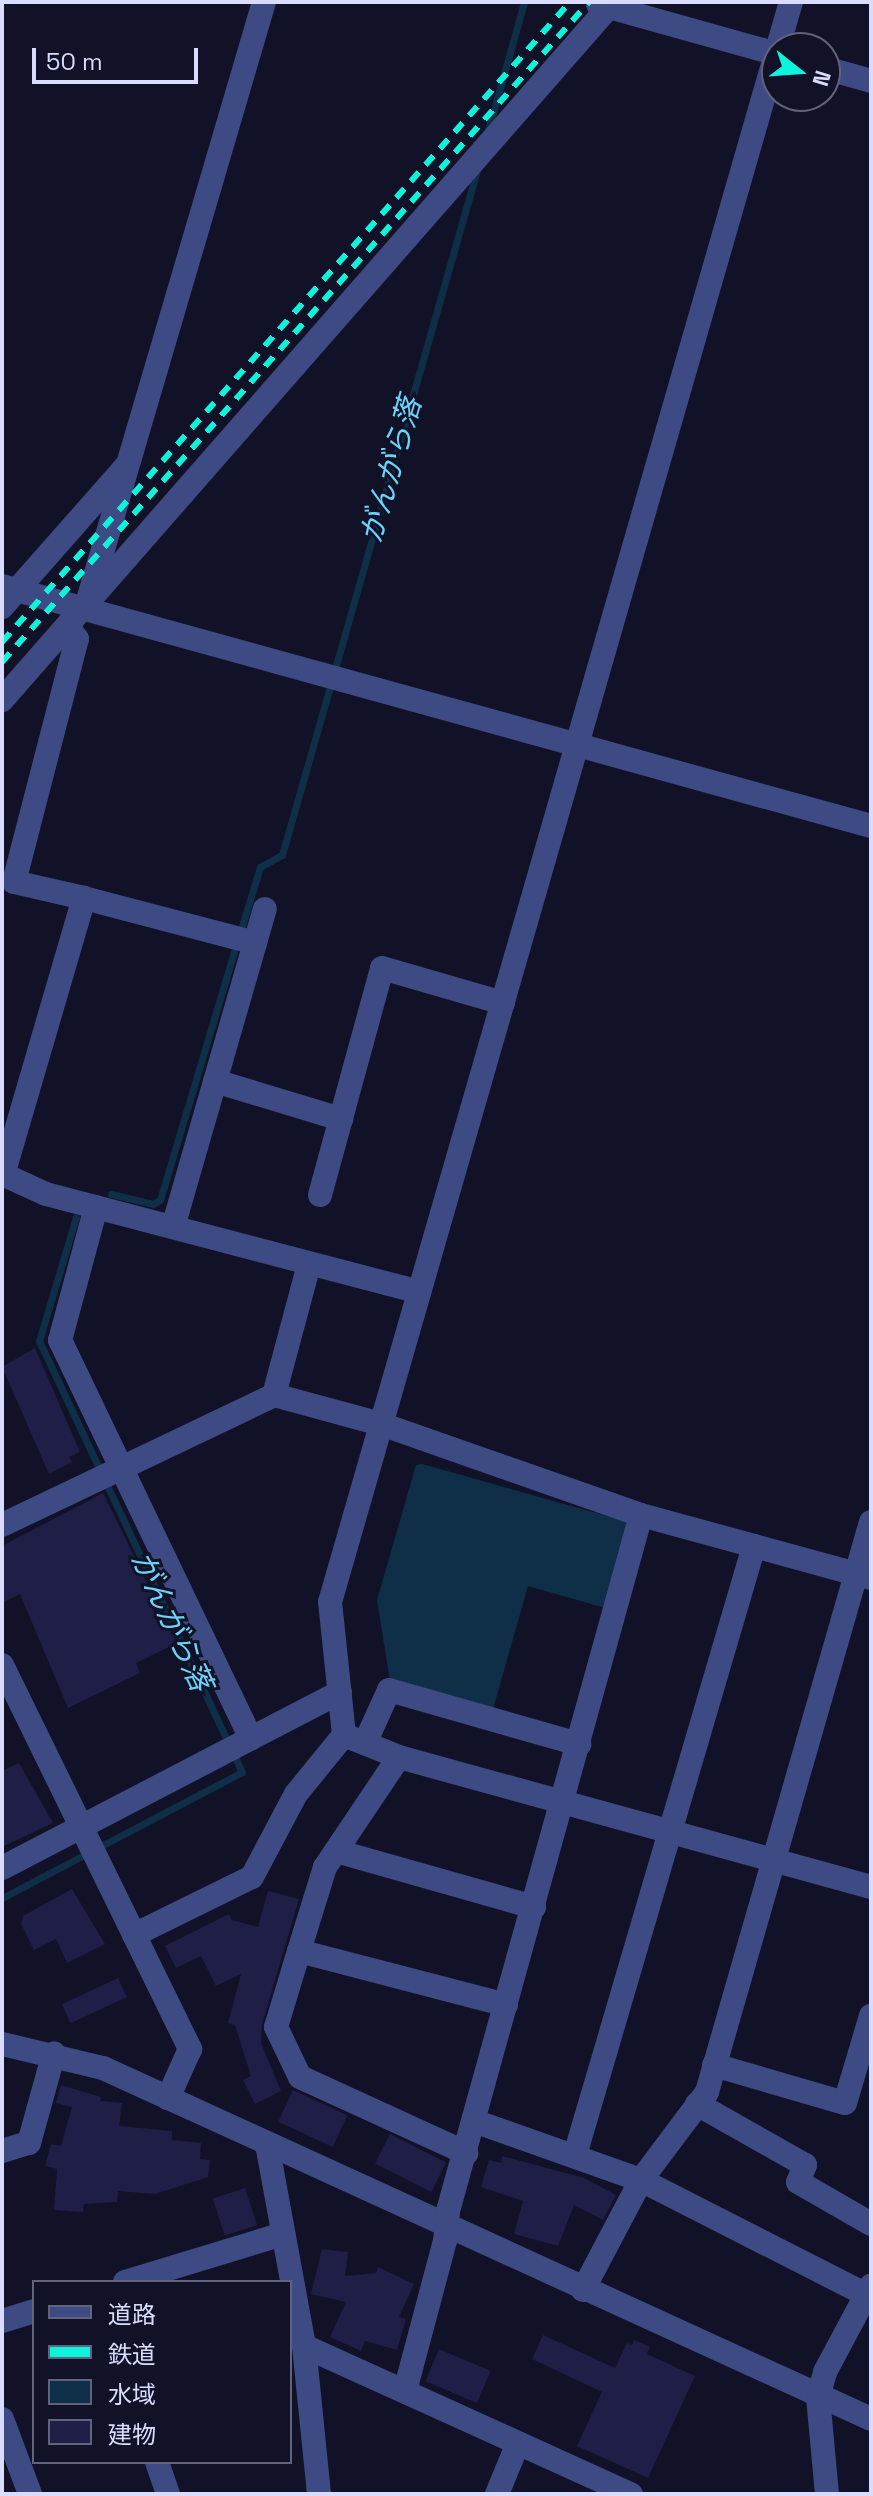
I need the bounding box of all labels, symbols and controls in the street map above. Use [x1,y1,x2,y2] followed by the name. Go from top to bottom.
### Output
[36,32,202,82] scale bar
[761,32,841,112] north arrow
[46,46,103,77] text: 50 m
[806,67,838,90] text: N
[353,393,429,547] water label: がんがら落
[123,1545,219,1697] water label: がんがら落
[32,2280,292,2464] legend
[108,2299,156,2330] text: 道路
[108,2339,156,2370] text: 鉄道
[108,2379,156,2410] text: 水域
[108,2419,156,2450] text: 建物

